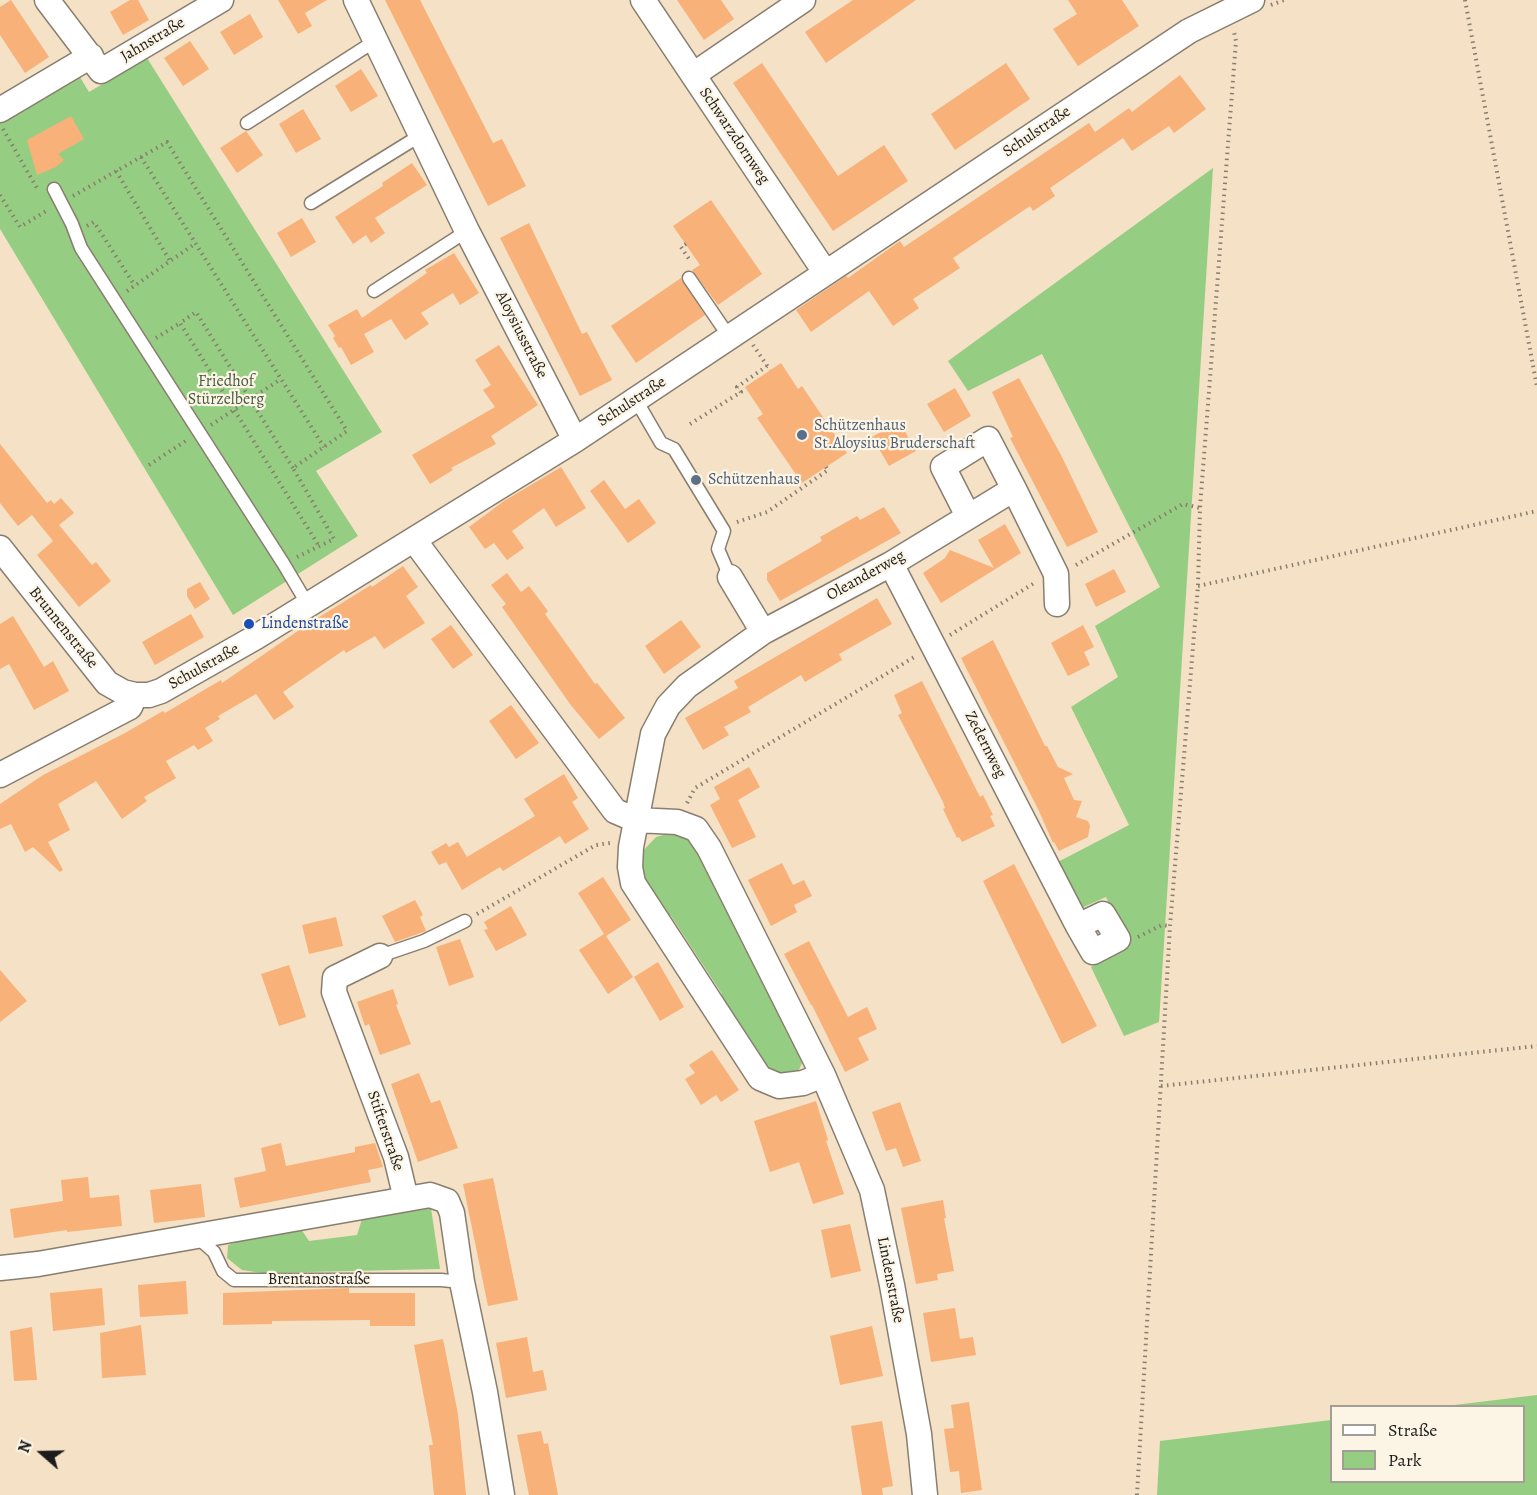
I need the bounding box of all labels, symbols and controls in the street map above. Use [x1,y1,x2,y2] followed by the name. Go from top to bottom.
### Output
[118,13,188,67] street label: Jahnstraße
[695,84,773,188] street label: Schwarzdornweg
[999,102,1075,162] street label: Schulstraße
[491,288,551,382] street label: Aloysiusstraße
[188,372,264,410] park label: Friedhof Stürzelberg
[594,373,670,431] street label: Schulstraße
[814,416,975,454] place label: Schützenhaus St.Aloysius Bruderschaft
[795,428,809,442] marker: Schützenhaus St.Aloysius Bruderschaft
[708,470,800,490] place label: Schützenhaus
[689,473,703,487] marker: Schützenhaus
[823,547,909,605] street label: Oleanderweg
[24,583,102,673] street label: Brunnenstraße
[261,614,349,634] place label: Lindenstraße
[242,617,256,631] marker: Lindenstraße
[165,640,243,694] street label: Schulstraße
[960,708,1010,782] street label: Zedernweg
[362,1088,408,1174] street label: Stifterstraße
[872,1235,908,1325] street label: Lindenstraße
[268,1270,370,1290] street label: Brentanostraße
[1330,1405,1525,1483] legend
[1388,1418,1437,1442] text: Straße
[12,1423,72,1483] north arrow
[13,1438,37,1456] text: N
[1388,1448,1422,1472] text: Park

